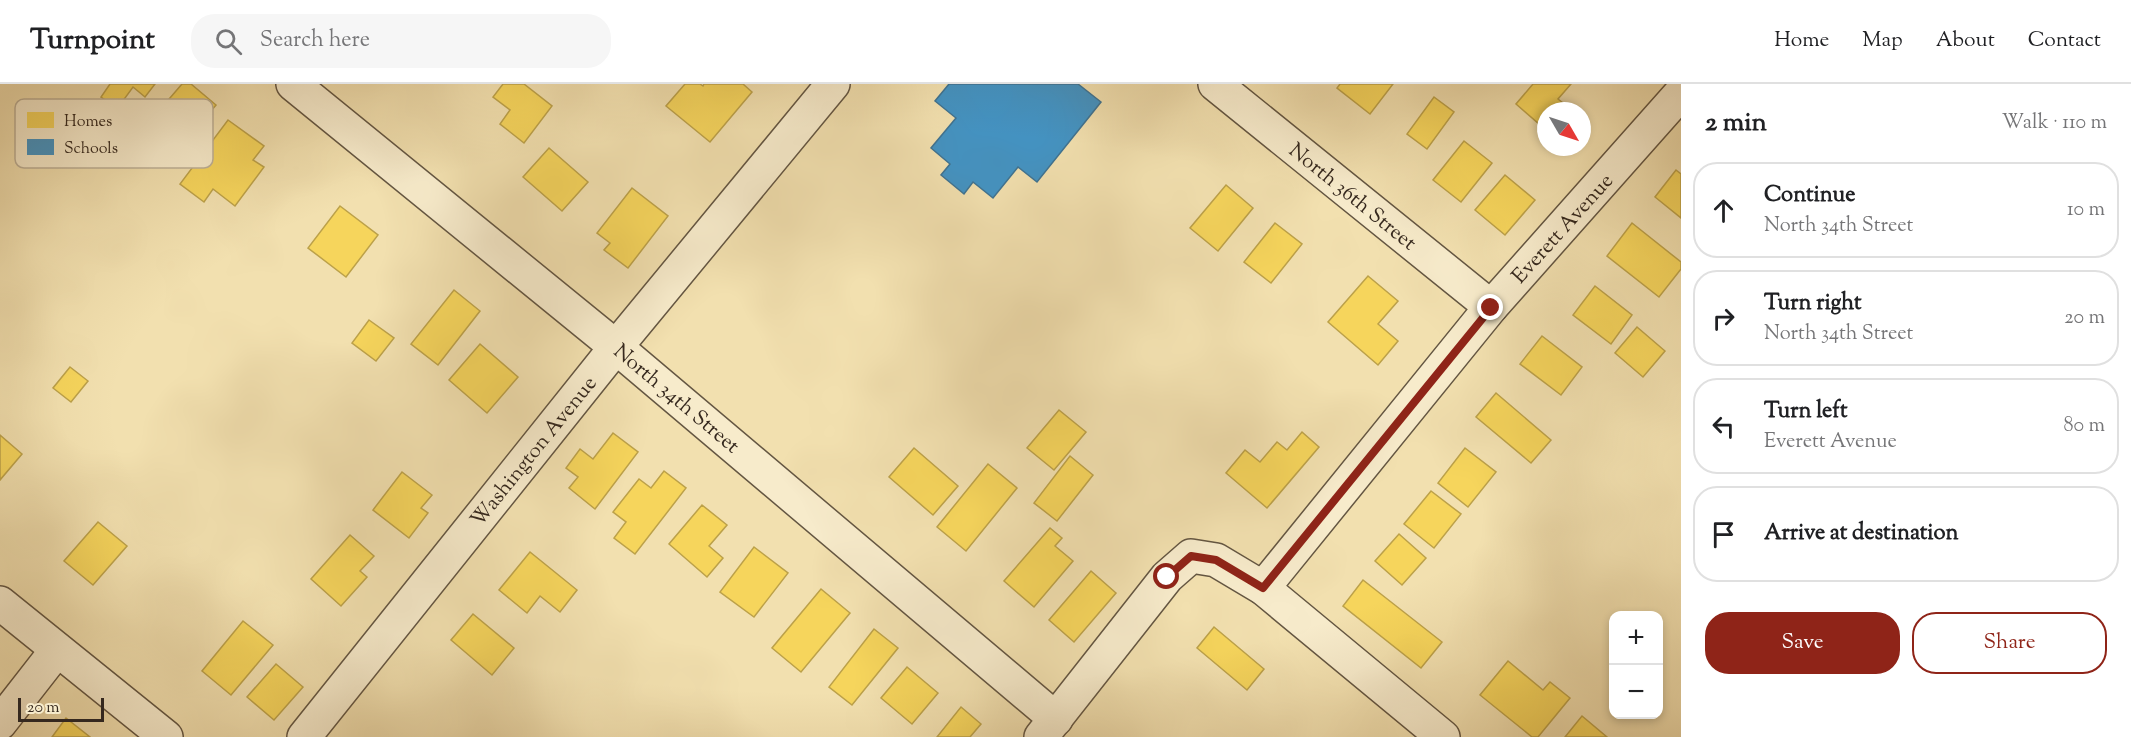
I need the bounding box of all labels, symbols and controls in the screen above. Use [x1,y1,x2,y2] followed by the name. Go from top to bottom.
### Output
[191,14,611,68] search box
[30,21,155,61] text: Turnpoint
[212,25,245,58] icon: search
[260,25,370,57] text: Search here
[1774,26,1829,56] text: Home
[1862,26,1903,56] text: Map
[1936,26,1995,56] text: About
[2028,26,2101,56] text: Contact
[15,99,213,168] legend
[1537,102,1591,156] north arrow
[1705,105,1767,142] text: 2 min
[2002,109,2107,138] text: Walk · 110 m
[64,111,112,134] text: Homes
[1281,137,1422,259] street label: North 36th Street
[64,138,118,161] text: Schools
[1506,168,1621,291] street label: Everett Avenue
[1764,180,1855,212] text: Continue
[1707,194,1740,227] icon: ahead
[2067,196,2105,225] text: 10 m
[1764,212,1913,241] text: North 34th Street
[1764,288,1861,320] text: Turn right
[1477,294,1503,320] route end
[1707,302,1740,335] icon: right
[2064,304,2105,333] text: 20 m
[1764,320,1913,349] text: North 34th Street
[606,338,745,461] street label: North 34th Street
[464,370,605,534] street label: Washington Avenue
[1764,396,1847,428] text: Turn left
[1707,410,1740,443] icon: left
[2064,412,2105,441] text: 80 m
[1764,428,1897,457] text: Everett Avenue
[1707,518,1740,551] icon: arrive
[1764,518,1959,550] text: Arrive at destination
[1153,563,1179,589] route start
[1609,611,1663,719] map controls
[1609,611,1663,665] button: +
[1705,612,1900,674] button: Save
[1912,612,2107,674] button: Share
[1609,665,1663,719] button: −
[18,695,104,722] scale bar
[27,697,60,720] text: 20 m

